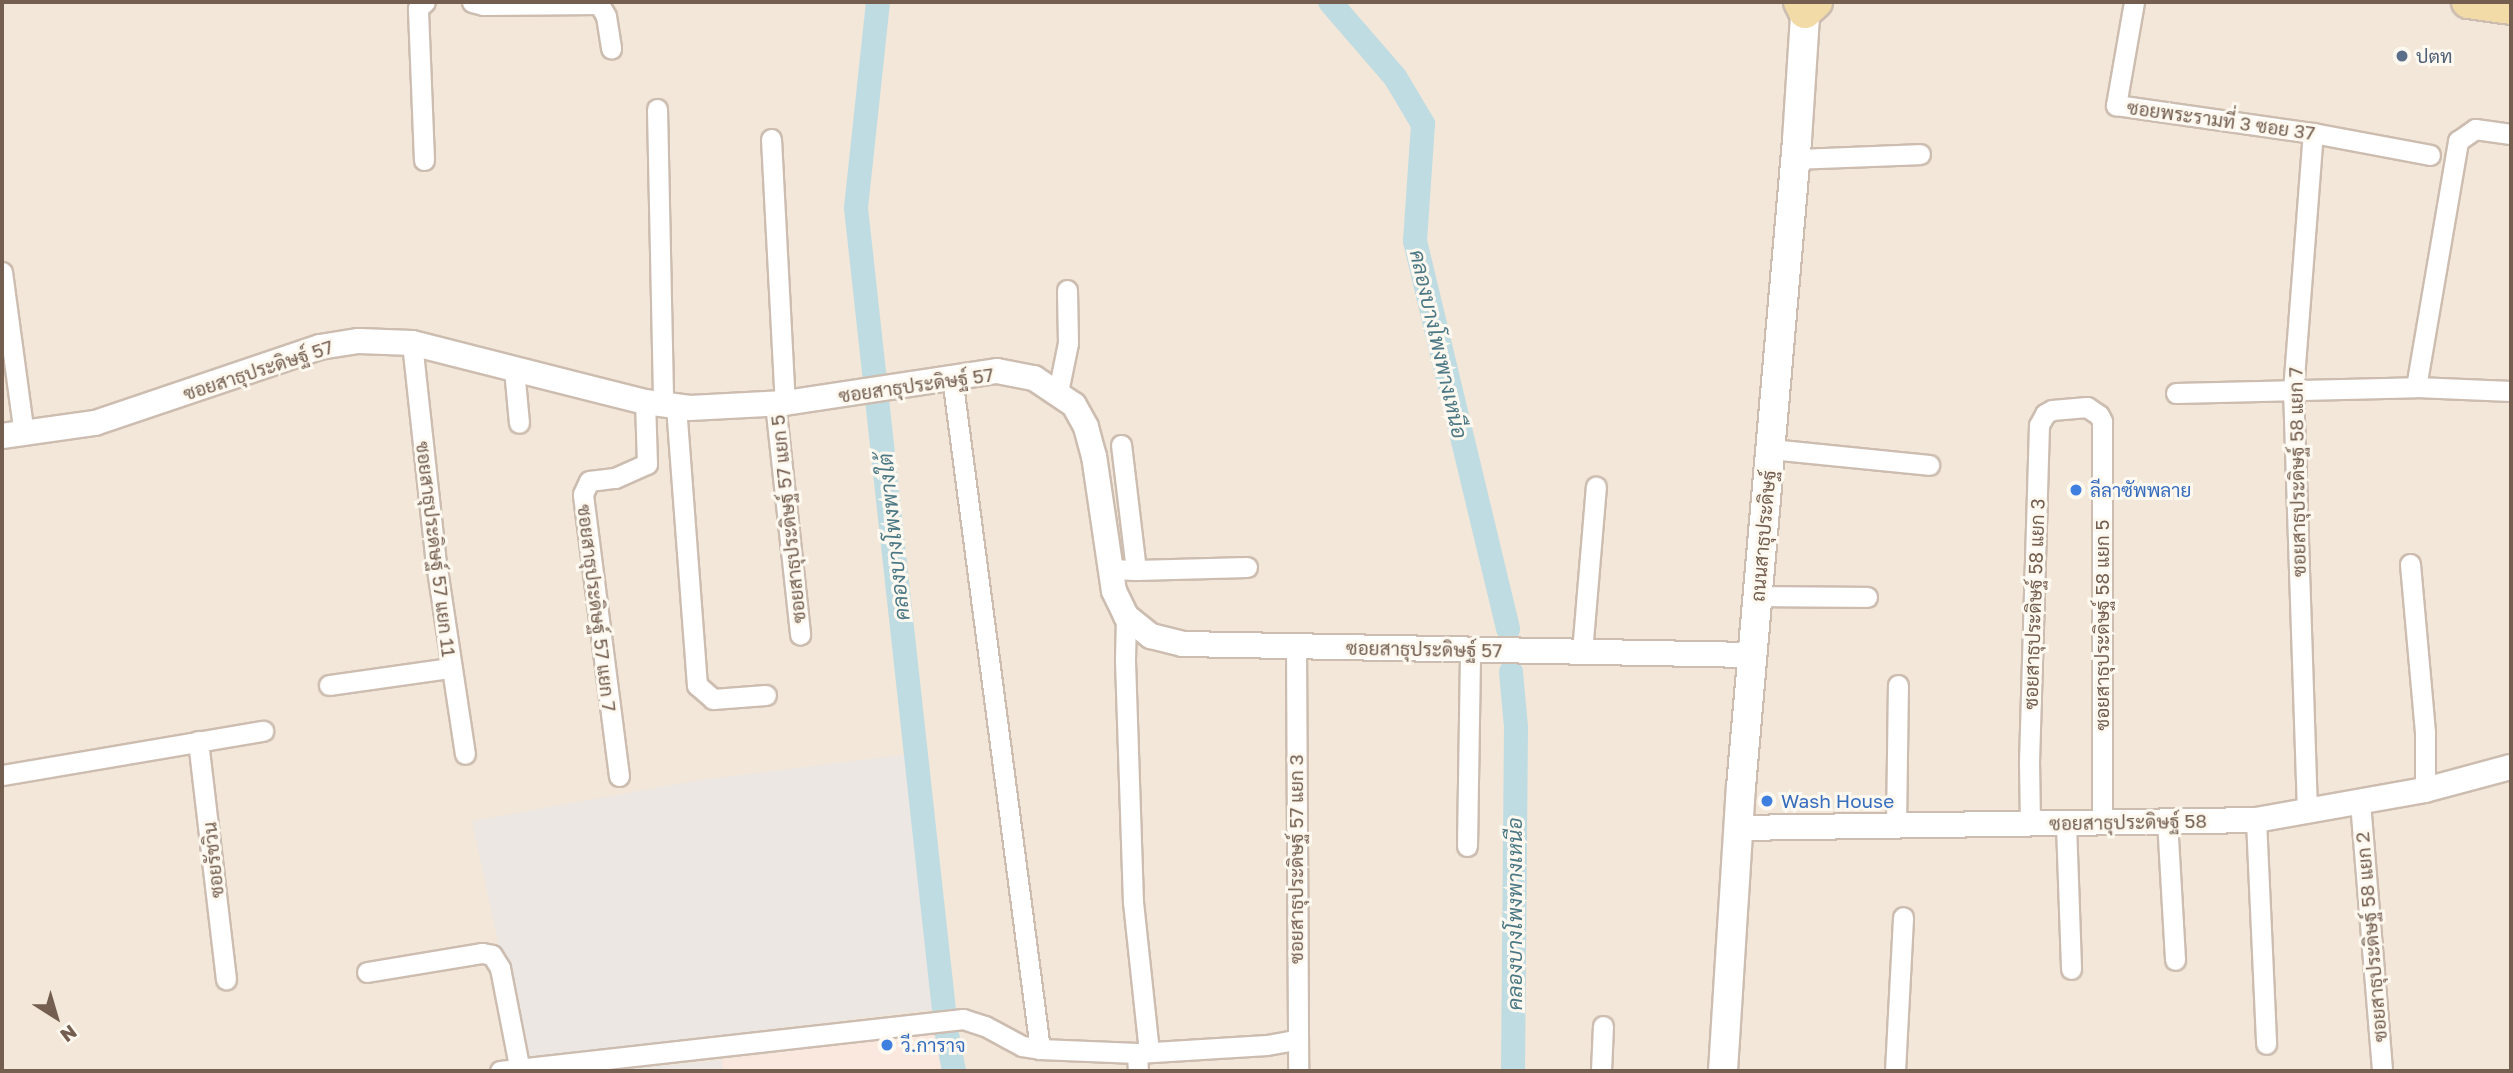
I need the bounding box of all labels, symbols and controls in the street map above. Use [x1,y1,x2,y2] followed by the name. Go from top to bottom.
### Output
[2416,45,2452,67] place label: ปตท
[2394,48,2410,64] marker: ปตท
[2126,96,2316,144] street label: ซอยพระรามที่ 3 ซอย 37
[1405,247,1473,441] water label: คลองบางโพงพางเหนือ
[180,335,336,405] street label: ซอยสาธุประดิษฐ์ 57
[837,363,995,407] street label: ซอยสาธุประดิษฐ์ 57
[2284,367,2310,577] street label: ซอยสาธุประดิษฐ์ 58 แยก 7
[766,414,810,624] street label: ซอยสาธุประดิษฐ์ 57 แยก 5
[411,440,461,658] street label: ซอยสาธุประดิษฐ์ 57 แยก 11
[872,452,914,622] water label: คลองบางโพงพางใต้
[1746,469,1780,603] street label: ถนนสาธุประดิษฐ์
[2090,479,2191,501] place label: ลีลาซัพพลาย
[2068,482,2084,498] marker: ลีลาซัพพลาย
[2019,498,2049,710] street label: ซอยสาธุประดิษฐ์ 58 แยก 3
[573,503,621,713] street label: ซอยสาธุประดิษฐ์ 57 แยก 7
[2091,519,2113,731] street label: ซอยสาธุประดิษฐ์ 58 แยก 5
[1346,636,1502,662] street label: ซอยสาธุประดิษฐ์ 57
[1285,754,1307,964] street label: ซอยสาธุประดิษฐ์ 57 แยก 3
[1781,790,1894,812] place label: Wash House
[1759,793,1775,809] marker: Wash House
[2049,809,2207,835] street label: ซอยสาธุประดิษฐ์ 58
[1501,818,1527,1010] water label: คลองบางโพงพางเหนือ
[198,821,228,899] street label: ซอยรัชวิน
[2350,831,2392,1043] street label: ซอยสาธุประดิษฐ์ 58 แยก 2
[21,982,91,1052] north arrow
[56,1021,82,1048] text: N
[901,1034,966,1056] place label: วี.การาจ
[879,1037,895,1053] marker: วี.การาจ

